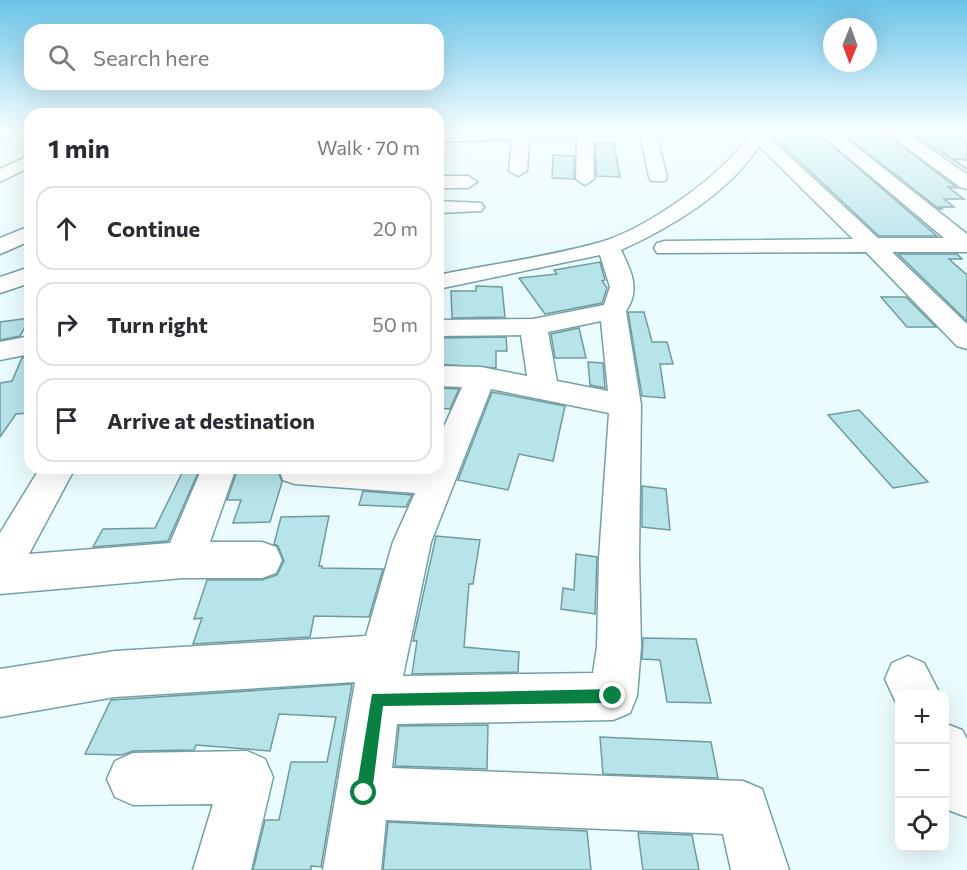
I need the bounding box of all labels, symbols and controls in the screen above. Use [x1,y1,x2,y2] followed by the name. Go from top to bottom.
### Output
[823,18,877,72] north arrow
[24,24,444,90] search box
[45,41,78,74] icon: search
[93,44,209,71] text: Search here
[48,132,110,163] text: 1 min
[317,135,420,159] text: Walk · 70 m
[50,212,83,245] icon: ahead
[107,215,200,242] text: Continue
[373,216,418,240] text: 20 m
[50,308,83,341] icon: right
[107,311,208,338] text: Turn right
[372,312,418,336] text: 50 m
[50,404,83,437] icon: arrive
[107,407,315,434] text: Arrive at destination
[599,682,625,708] route end
[895,690,949,852] map controls
[895,690,949,744] button: +
[895,744,949,798] button: −
[350,779,376,805] route start
[895,798,949,852] button: locate

